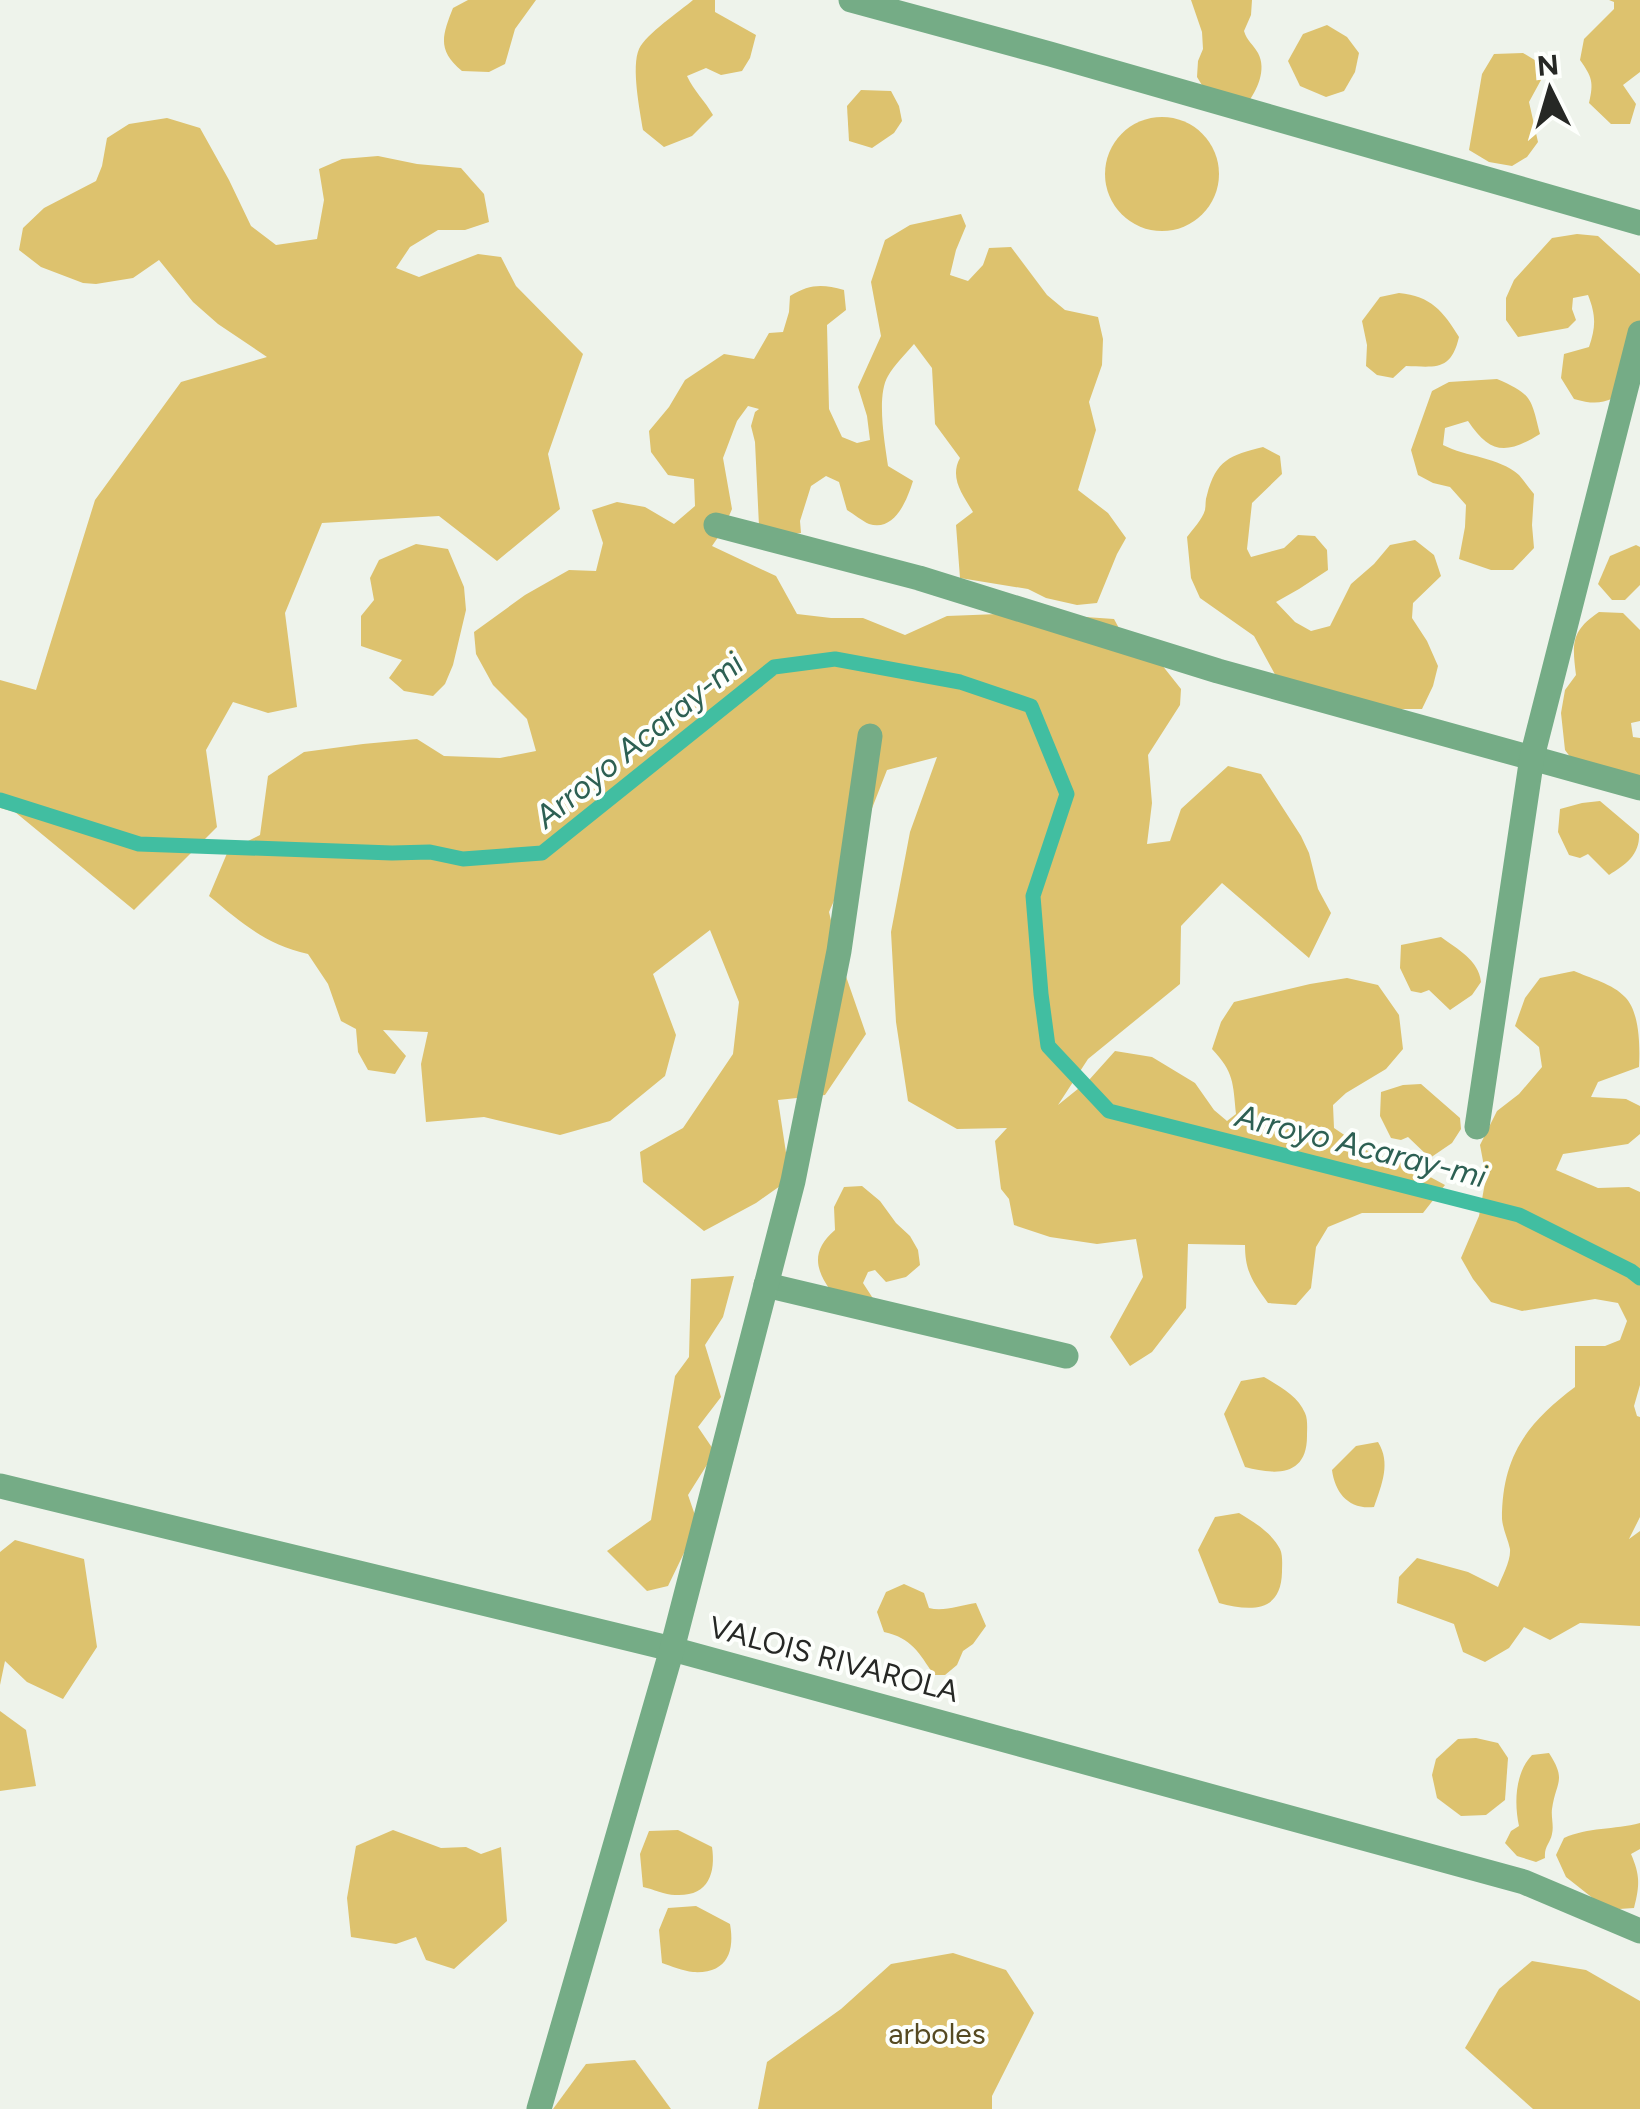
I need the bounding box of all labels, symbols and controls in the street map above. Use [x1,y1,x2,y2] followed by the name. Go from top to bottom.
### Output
[1500,40,1600,140] north arrow
[1536,47,1560,83] text: N
[526,644,751,837] water label: Arroyo Acaray-mi
[1230,1096,1491,1196] water label: Arroyo Acaray-mi
[705,1608,963,1710] street label: VALOIS RIVAROLA
[888,2015,986,2052] park label: arboles

